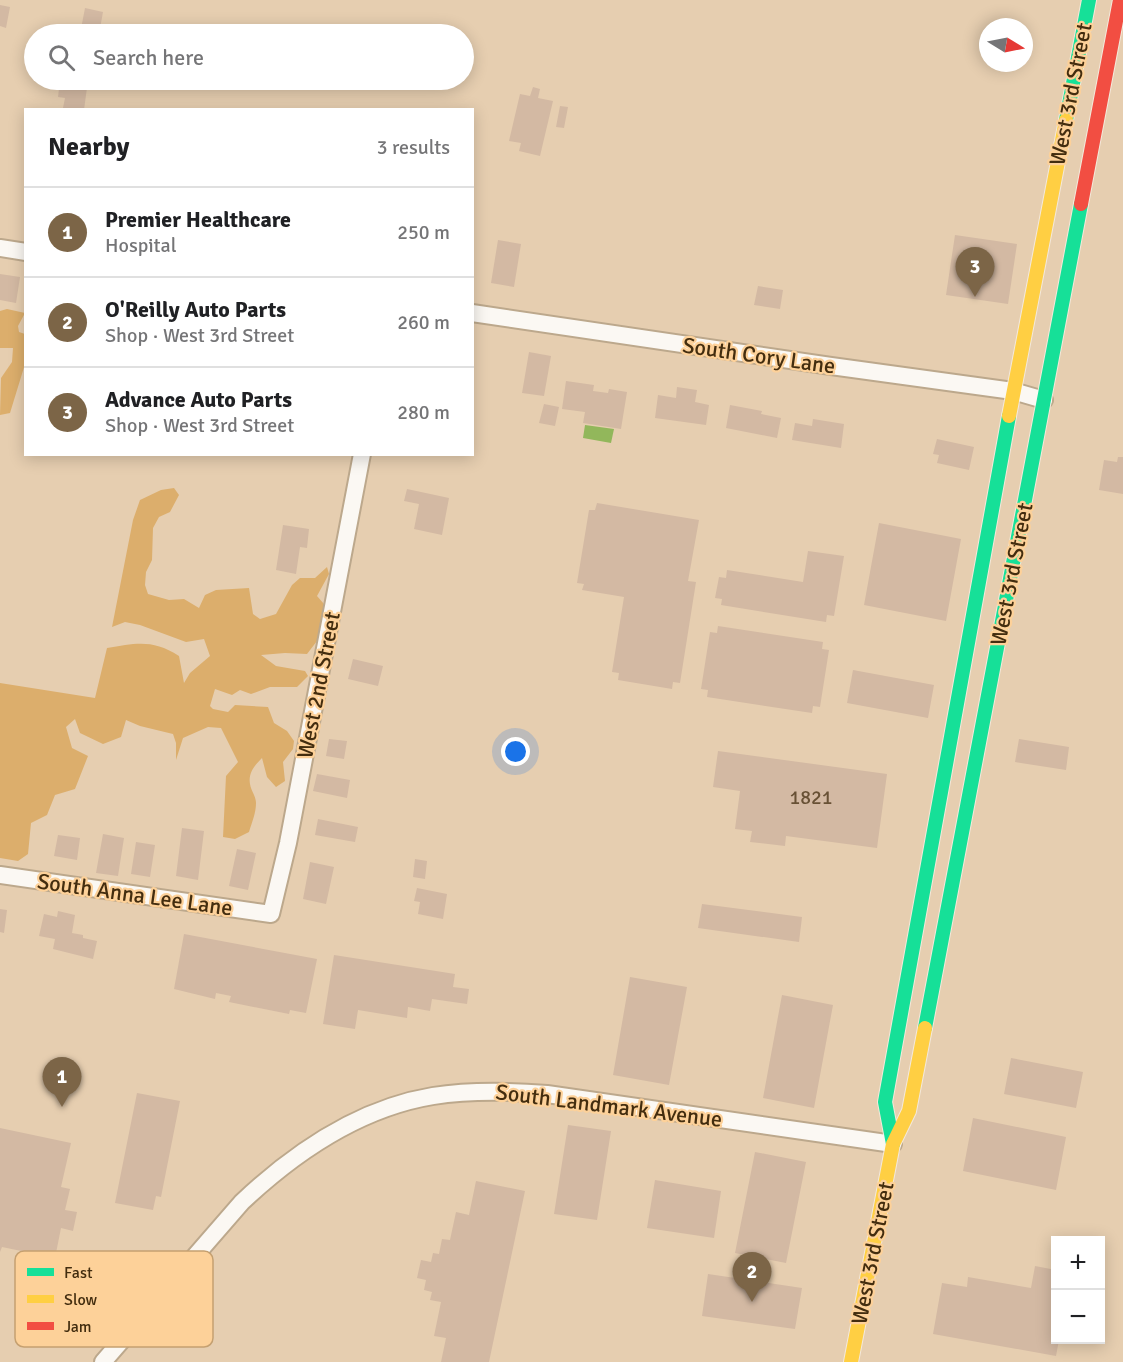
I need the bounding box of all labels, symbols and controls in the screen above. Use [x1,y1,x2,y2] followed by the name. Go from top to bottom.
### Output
[979,18,1033,72] north arrow
[1043,20,1098,168] street label: West 3rd Street
[24,24,474,90] search box
[45,41,78,74] icon: search
[93,44,204,71] text: Search here
[48,131,129,163] text: Nearby
[377,135,450,160] text: 3 results
[105,206,291,233] text: Premier Healthcare
[62,220,73,245] text: 1
[397,220,450,245] text: 250 m
[105,233,177,258] text: Hospital
[956,248,994,297] pin: 3
[105,296,286,323] text: O'Reilly Auto Parts
[62,310,73,335] text: 2
[397,310,450,335] text: 260 m
[105,323,294,348] text: Shop · West 3rd Street
[681,331,837,380] street label: South Cory Lane
[105,386,292,413] text: Advance Auto Parts
[62,400,73,425] text: 3
[397,400,450,425] text: 280 m
[105,413,294,438] text: Shop · West 3rd Street
[984,500,1039,648] street label: West 3rd Street
[291,609,346,761] street label: West 2nd Street
[501,737,530,766] your location
[789,785,833,810] house number: 1821
[36,867,234,922] street label: South Anna Lee Lane
[42,1058,82,1107] pin: 1
[494,1078,724,1133] street label: South Landmark Avenue
[845,1179,900,1327] street label: West 3rd Street
[1051,1236,1105,1344] map controls
[1051,1236,1105,1290] button: +
[15,1251,213,1347] legend
[732,1252,771,1302] pin: 2
[64,1263,93,1283] text: Fast
[64,1290,98,1310] text: Slow
[1051,1290,1105,1344] button: −
[64,1317,92,1337] text: Jam

